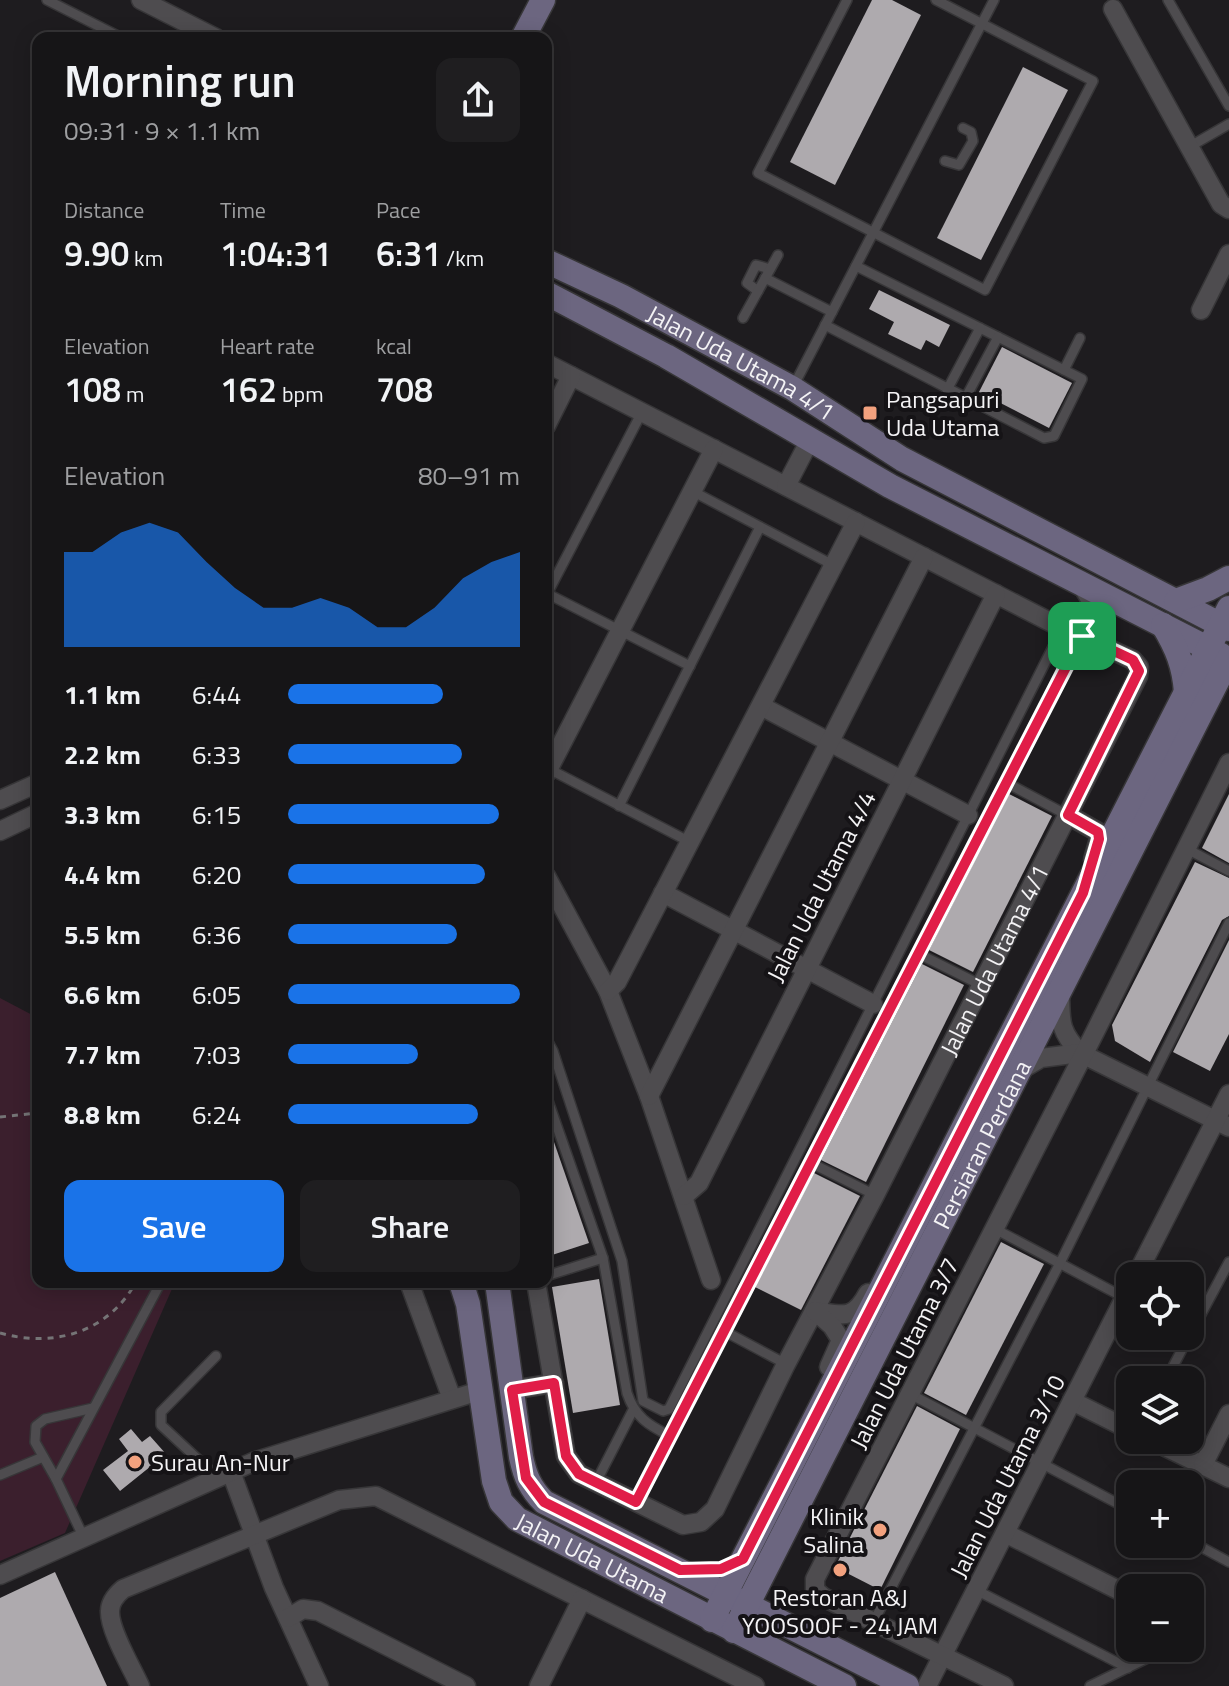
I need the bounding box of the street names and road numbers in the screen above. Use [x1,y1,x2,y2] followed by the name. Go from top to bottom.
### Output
[641,295,842,429] street label: Jalan Uda Utama 4/1
[757,784,885,988] street label: Jalan Uda Utama 4/4
[931,858,1058,1062] street label: Jalan Uda Utama 4/1
[923,1054,1040,1235] street label: Persiaran Perdana
[840,1251,968,1455] street label: Jalan Uda Utama 3/7
[940,1368,1074,1584] street label: Jalan Uda Utama 3/10
[509,1503,675,1612] street label: Jalan Uda Utama

